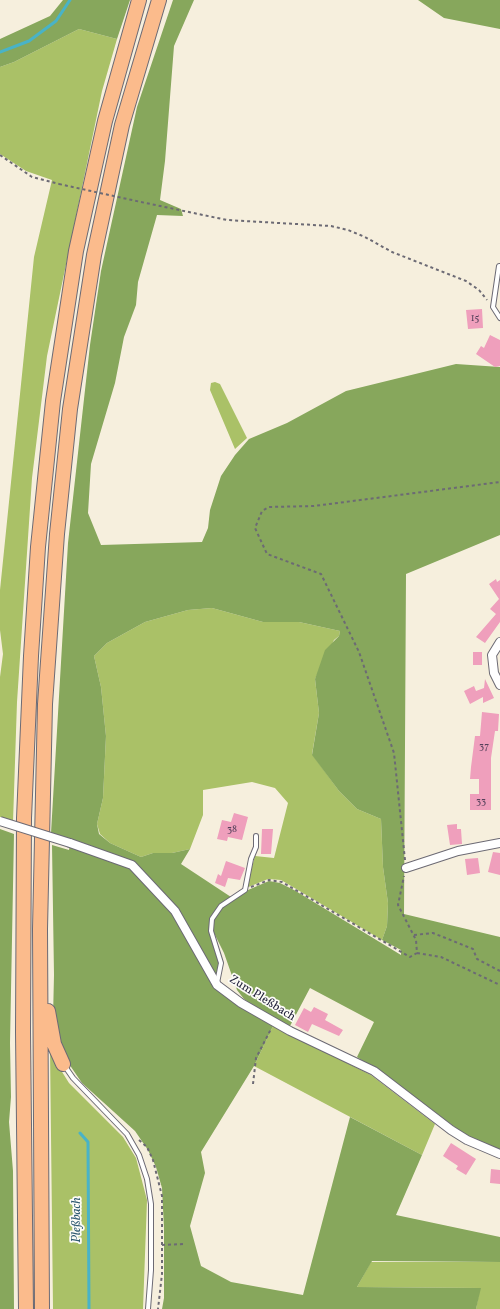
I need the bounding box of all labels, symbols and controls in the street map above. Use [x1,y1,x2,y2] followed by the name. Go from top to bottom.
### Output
[471,313,479,325] house number: 15
[479,741,489,753] house number: 37
[476,796,486,808] house number: 33
[227,824,237,836] house number: 38
[226,973,298,1025] street label: Zum Pleßbach
[70,1197,86,1243] water label: Pleßbach

